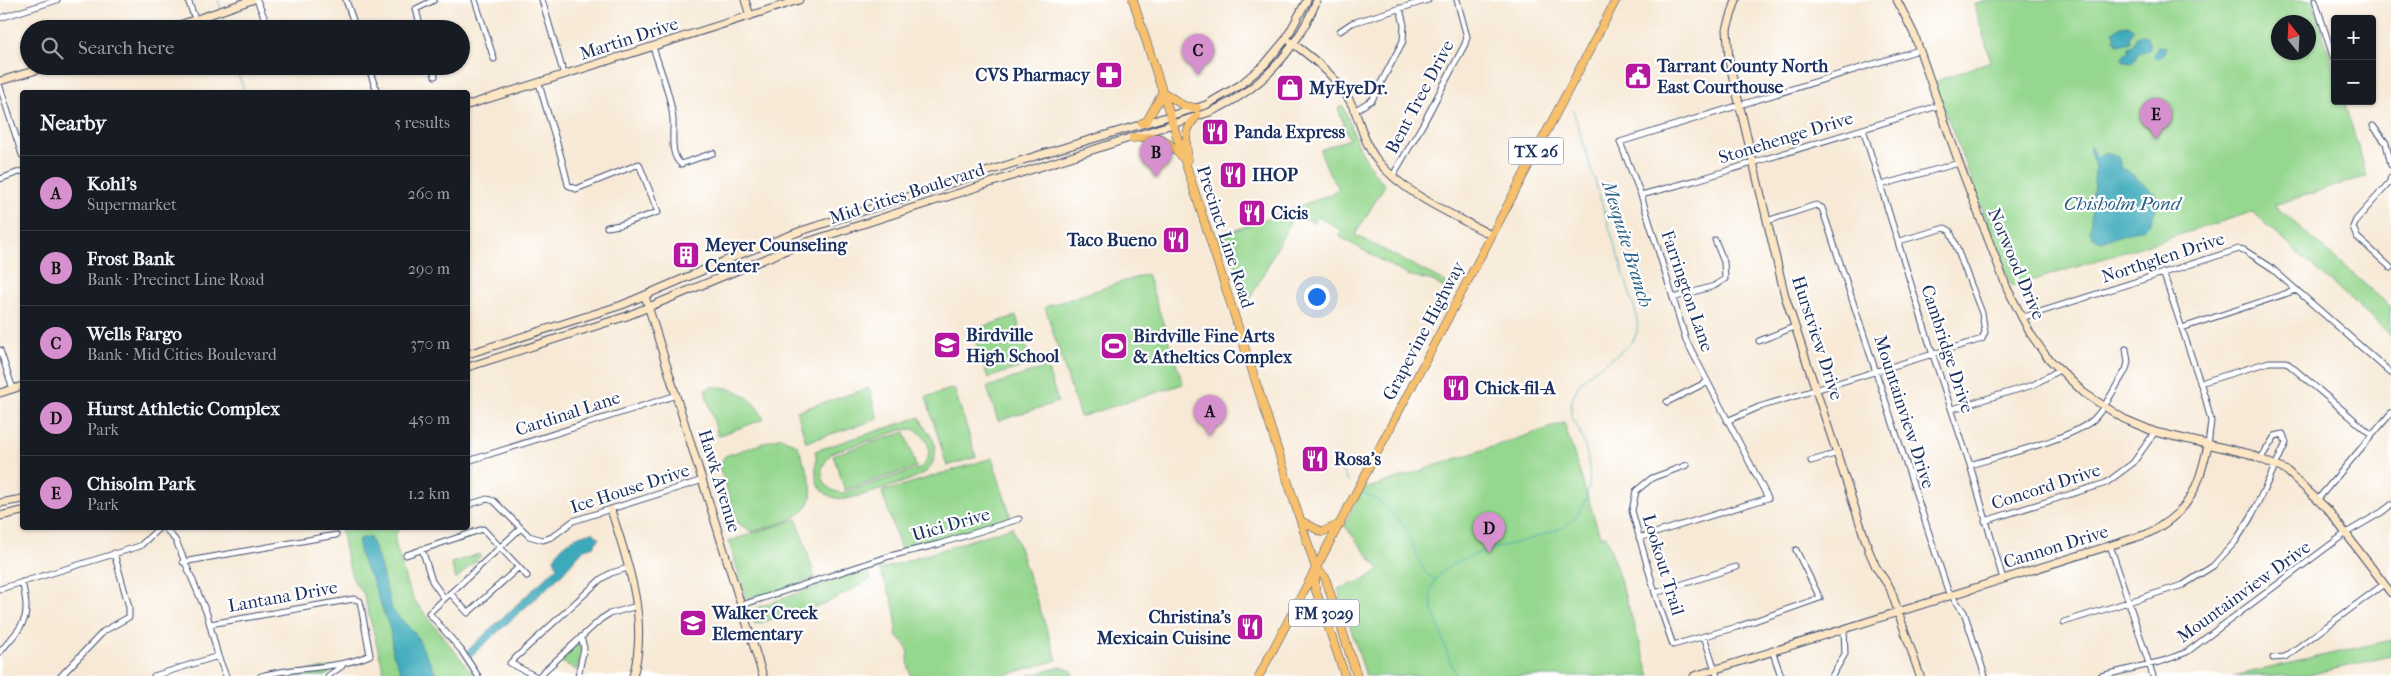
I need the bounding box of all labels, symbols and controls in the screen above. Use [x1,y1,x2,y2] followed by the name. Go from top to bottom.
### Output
[577,13,681,65] street label: Martin Drive
[2271,15,2316,60] north arrow
[2331,15,2376,105] map controls
[2331,15,2376,60] button: +
[20,20,470,75] search box
[38,34,66,62] icon: search
[1182,34,1214,75] pin: C
[78,37,174,59] text: Search here
[1381,37,1459,157] street label: Bent Tree Drive
[1656,56,1829,98] place label: Tarrant County North East Courthouse
[1094,60,1124,90] pharmacy icon: CVS Pharmacy
[2331,60,2376,105] button: −
[1623,61,1653,91] public building icon: Tarrant County North East Courthouse
[975,65,1091,86] place label: CVS Pharmacy
[1275,73,1305,103] shop icon: MyEyeDr.
[1308,78,1388,99] place label: MyEyeDr.
[2140,98,2172,139] pin: E
[1716,108,1856,168] street label: Stonehenge Drive
[40,111,106,135] text: Nearby
[394,113,450,132] text: 5 results
[1200,117,1230,147] restaurant icon: Panda Express
[1234,122,1345,143] place label: Panda Express
[1140,136,1172,177] pin: B
[1508,138,1564,164] road number: TX 26
[827,159,988,229] street label: Mid Cities Boulevard
[1218,160,1248,190] restaurant icon: IHOP
[1192,163,1258,311] street label: Precinct Line Road
[1252,165,1298,186] place label: IHOP
[87,173,137,195] text: Kohl's
[1597,176,1657,310] water label: Mesquite Branch
[51,184,61,203] text: A
[408,184,450,203] text: 260 m
[2064,193,2183,215] water label: Chisholm Pond
[87,195,177,214] text: Supermarket
[1237,198,1267,228] restaurant icon: Cicis
[1271,203,1308,224] place label: Cicis
[1983,205,2049,323] street label: Norwood Drive
[1161,225,1191,255] restaurant icon: Taco Bueno
[1656,228,1718,355] street label: Farrington Lane
[2099,228,2227,288] street label: Northglen Drive
[1066,230,1157,251] place label: Taco Bueno
[704,235,848,277] place label: Meyer Counseling Center
[671,240,701,270] building icon: Meyer Counseling Center
[87,248,175,270] text: Frost Bank
[1378,257,1470,404] street label: Grapevine Highway
[51,259,61,278] text: B
[408,259,450,278] text: 290 m
[87,270,264,289] text: Bank · Precinct Line Road
[1787,273,1847,403] street label: Hurstview Drive
[1916,282,1978,416] street label: Cambridge Drive
[1304,284,1330,310] your location
[87,323,182,345] text: Wells Fargo
[966,325,1060,367] place label: Birdville High School
[1133,326,1293,368] place label: Birdville Fine Arts & Atheltics Complex
[932,330,962,360] school or university icon: Birdville High School
[1099,331,1129,361] sports icon: Birdville Fine Arts & Atheltics Complex
[1869,333,1939,491] street label: Mountainview Drive
[51,334,61,353] text: C
[410,334,450,353] text: 370 m
[87,345,277,364] text: Bank · Mid Cities Boulevard
[1441,373,1471,403] restaurant icon: Chick-fil-A
[1475,378,1557,399] place label: Chick-fil-A
[513,387,623,441] street label: Cardinal Lane
[1194,395,1226,436] pin: A
[87,398,280,420] text: Hurst Athletic Complex
[50,409,62,428] text: D
[409,409,450,428] text: 450 m
[87,420,119,439] text: Park
[693,427,745,535] street label: Hawk Avenue
[1300,444,1330,474] restaurant icon: Rosa’s
[1334,449,1382,470] place label: Rosa’s
[1989,459,2103,515] street label: Concord Drive
[568,460,692,518] street label: Ice House Drive
[87,473,195,495] text: Chisolm Park
[51,484,61,503] text: E
[408,484,450,503] text: 1.2 km
[87,495,119,514] text: Park
[910,504,993,546] street label: Uici Drive
[1473,512,1505,553] pin: D
[1638,512,1688,618] street label: Lookout Trail
[2001,521,2111,573] street label: Cannon Drive
[2173,536,2315,648] street label: Mountainview Drive
[227,577,340,617] street label: Lantana Drive
[1289,600,1359,626] road number: FM 3029
[711,603,819,645] place label: Walker Creek Elementary
[1096,607,1231,649] place label: Christina’s Mexicain Cuisine
[678,608,708,638] school or university icon: Walker Creek Elementary
[1235,612,1265,642] restaurant icon: Christina’s Mexicain Cuisine

